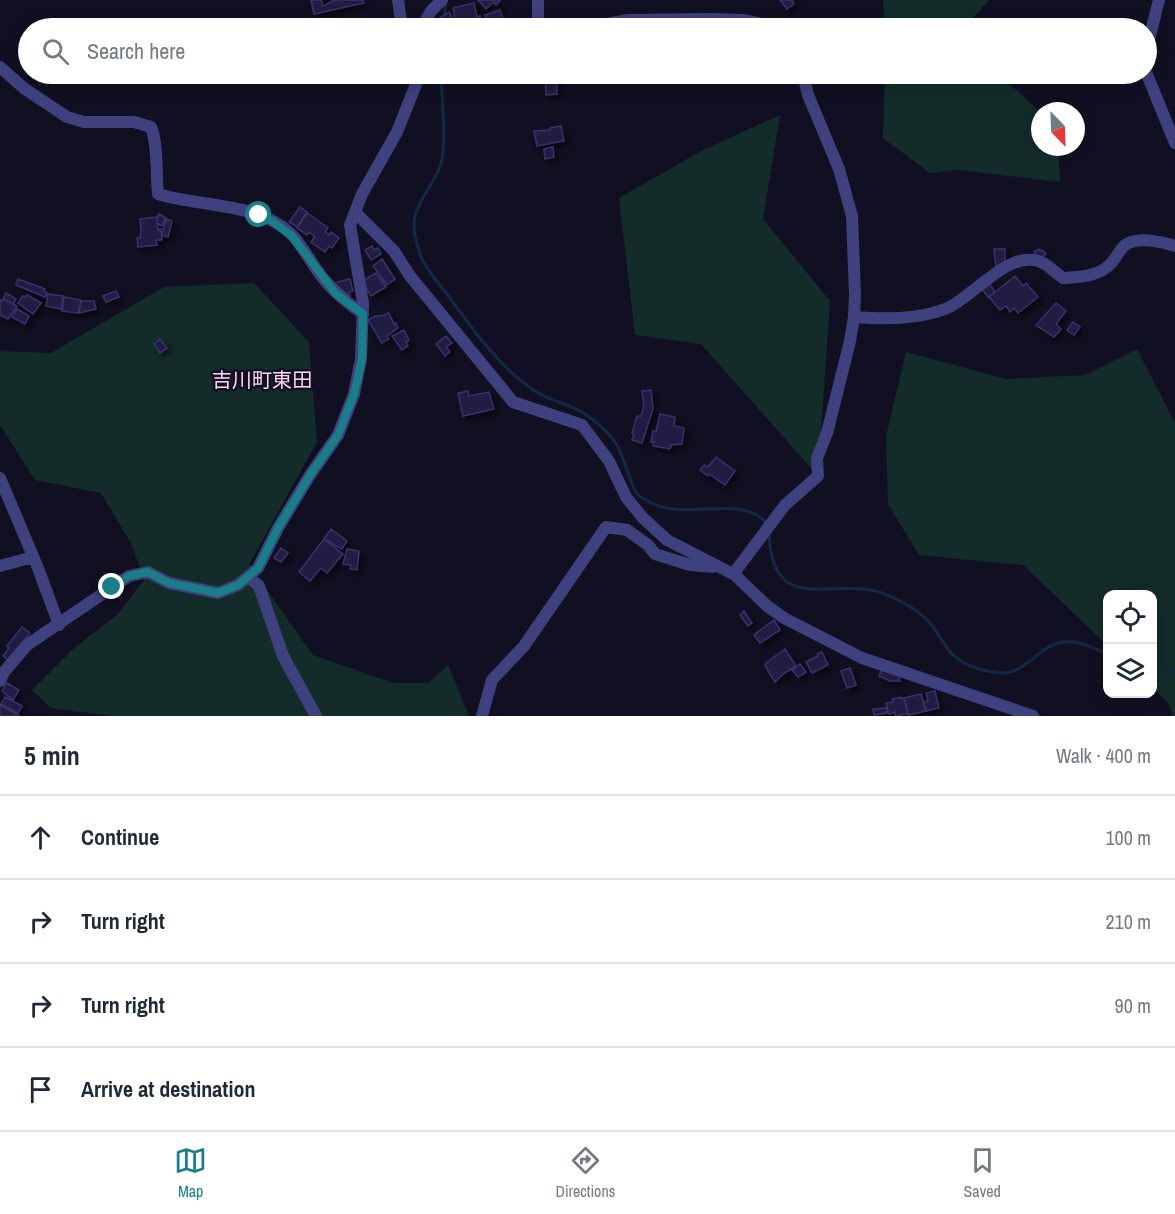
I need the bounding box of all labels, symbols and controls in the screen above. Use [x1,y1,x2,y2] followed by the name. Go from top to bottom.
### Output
[18,18,1157,84] search box
[39,35,72,68] icon: search
[87,36,185,66] text: Search here
[1031,102,1085,156] north arrow
[245,201,271,227] route start
[212,366,312,393] district label: 吉川町東田
[98,573,124,599] route end
[1103,590,1157,698] map controls
[1103,590,1157,644] button: locate
[1103,644,1157,698] button: layers
[24,738,80,773] text: 5 min
[1056,742,1151,769] text: Walk · 400 m
[24,821,57,854] icon: ahead
[81,822,159,852] text: Continue
[1105,824,1151,851] text: 100 m
[24,905,57,938] icon: right
[81,906,165,936] text: Turn right
[1105,908,1151,935] text: 210 m
[24,989,57,1022] icon: right
[81,990,165,1020] text: Turn right
[1115,992,1151,1019] text: 90 m
[24,1073,57,1106] icon: arrive
[81,1074,255,1104] text: Arrive at destination
[174,1144,207,1202] tab: Map
[555,1144,615,1202] tab: Directions
[964,1144,1001,1202] tab: Saved

